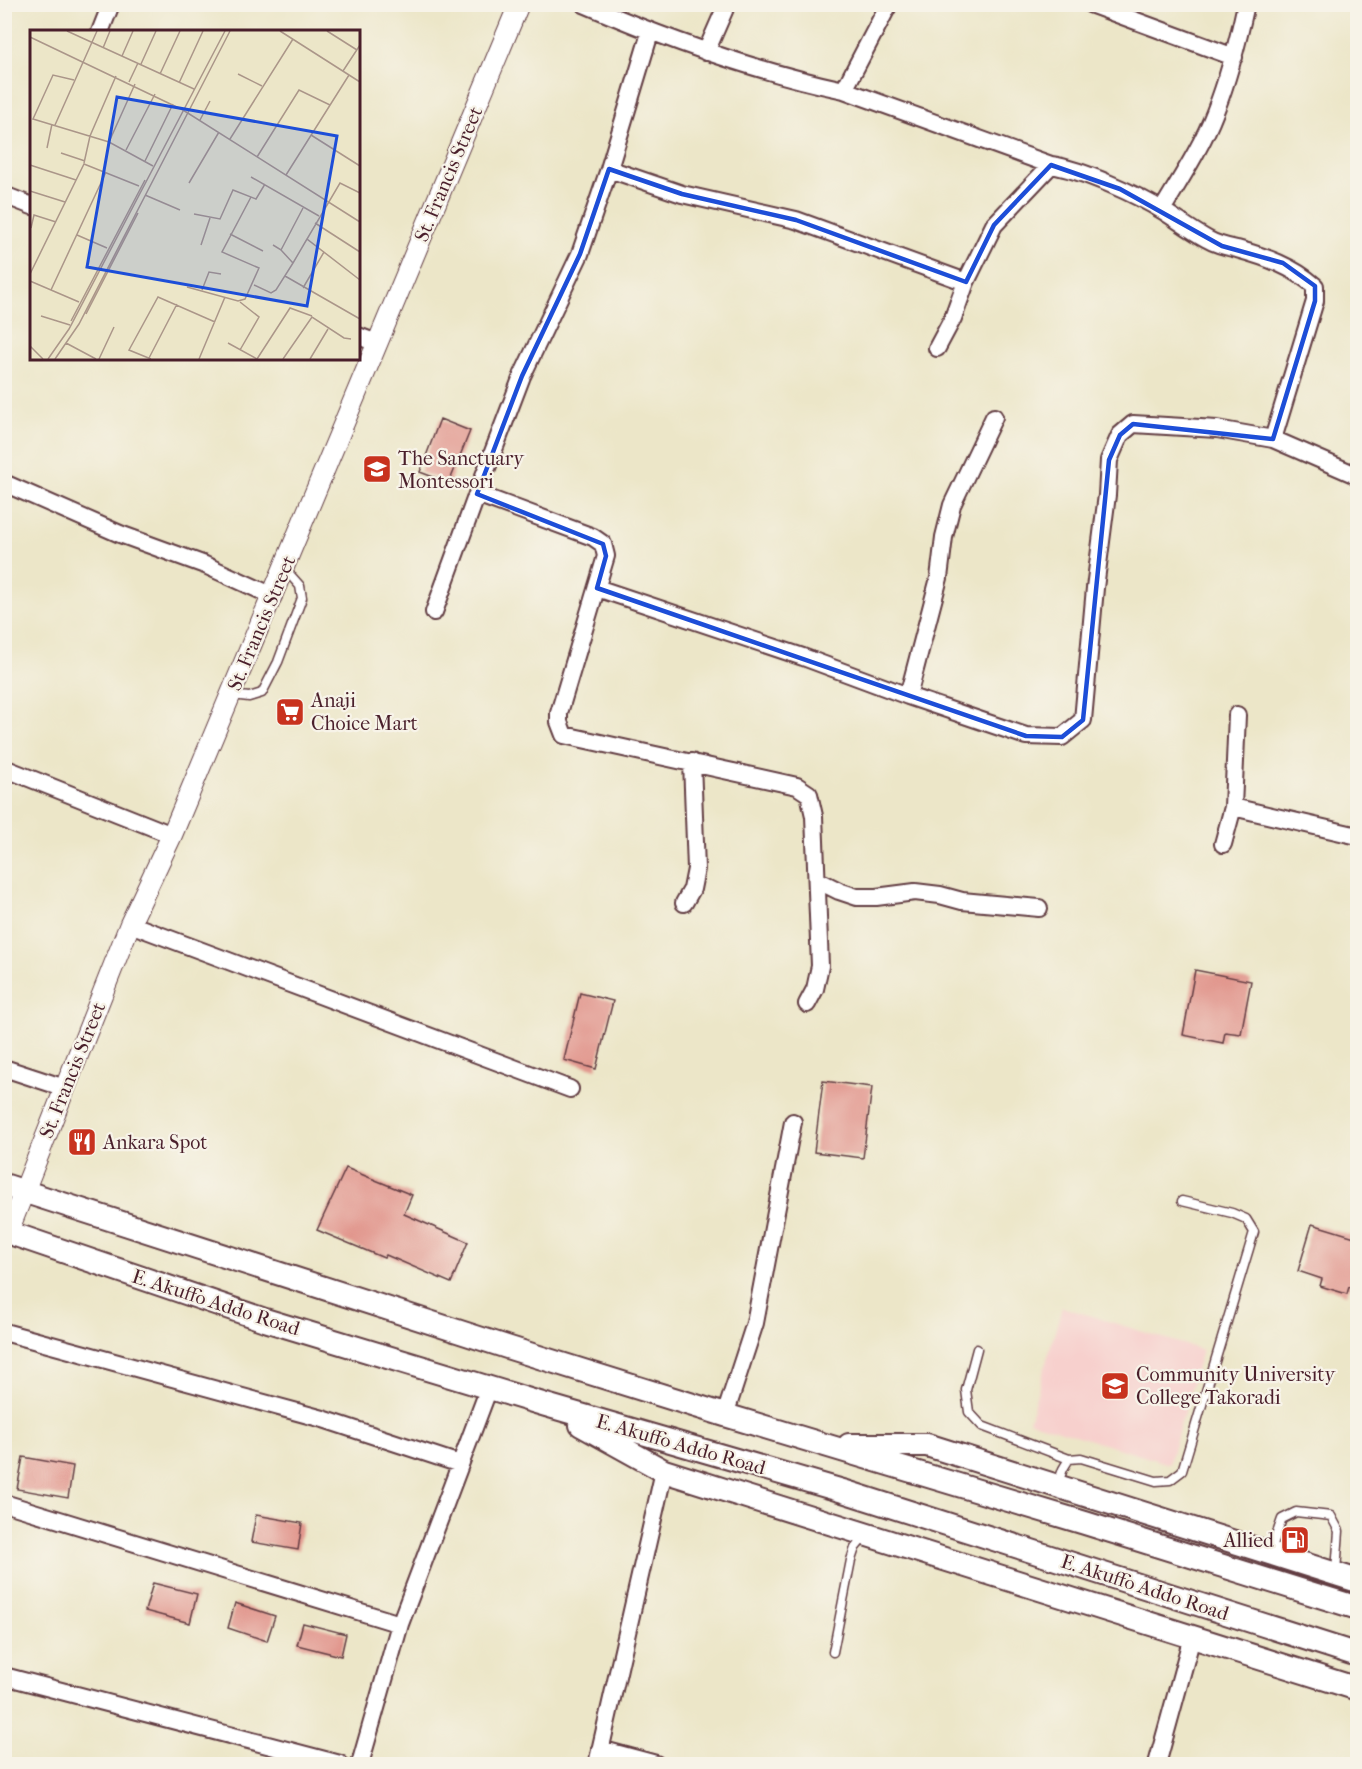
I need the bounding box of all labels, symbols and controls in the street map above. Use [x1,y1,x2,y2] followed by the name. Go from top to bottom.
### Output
[30,30,360,360] inset map
[410,103,487,245] street label: St. Francis Street
[398,447,525,493] place label: The Sanctuary Montessori
[361,453,393,485] school or university icon: The Sanctuary Montessori
[223,552,300,694] street label: St. Francis Street
[310,689,418,735] place label: Anaji Choice Mart
[274,696,306,728] supermarket icon: Anaji Choice Mart
[35,999,110,1142] street label: St. Francis Street
[66,1126,98,1158] restaurant icon: Ankara Spot
[102,1131,207,1154] place label: Ankara Spot
[129,1265,304,1341] street label: E. Akuffo Addo Road
[1136,1363,1336,1409] place label: Community University College Takoradi
[1099,1370,1131,1402] school or university icon: Community University College Takoradi
[594,1409,769,1480] street label: E. Akuffo Addo Road
[1279,1524,1311,1556] fuel station icon: Allied
[1222,1529,1275,1552] place label: Allied
[1058,1550,1233,1626] street label: E. Akuffo Addo Road

